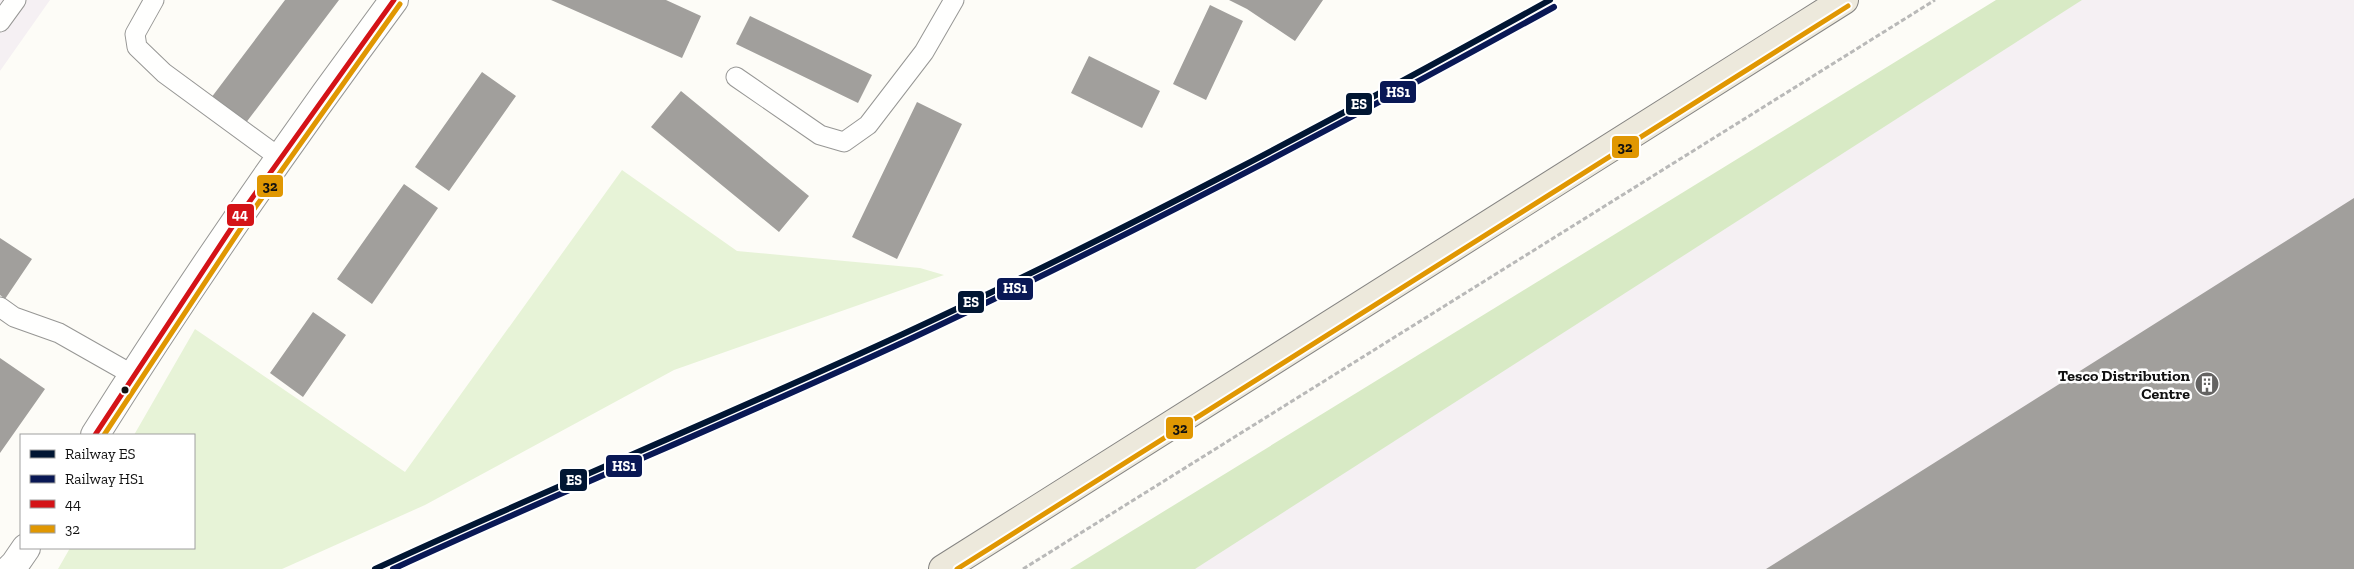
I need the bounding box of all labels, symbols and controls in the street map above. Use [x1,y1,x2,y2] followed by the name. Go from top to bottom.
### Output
[1379,80,1417,104] line badge: HS1
[1386,84,1410,101] text: HS1
[1345,92,1373,116] line badge: ES
[1351,96,1367,113] text: ES
[1611,135,1640,159] line badge: 32
[1618,139,1633,156] text: 32
[256,174,284,198] line badge: 32
[263,178,278,195] text: 32
[226,203,255,227] line badge: 44
[232,206,248,223] text: 44
[996,277,1034,301] line badge: HS1
[1003,280,1027,297] text: HS1
[957,290,985,314] line badge: ES
[963,294,979,311] text: ES
[2058,366,2191,403] place label: Tesco Distribution Centre
[2194,371,2220,397] building icon: Tesco Distribution Centre
[120,385,130,395] unlabelled marker
[1165,416,1194,440] line badge: 32
[1173,420,1188,437] text: 32
[20,434,195,549] legend
[65,445,135,463] text: Railway ES
[605,454,643,478] line badge: HS1
[612,458,636,475] text: HS1
[559,468,588,492] line badge: ES
[65,470,144,488] text: Railway HS1
[566,472,582,489] text: ES
[65,495,81,513] text: 44
[65,520,80,538] text: 32

